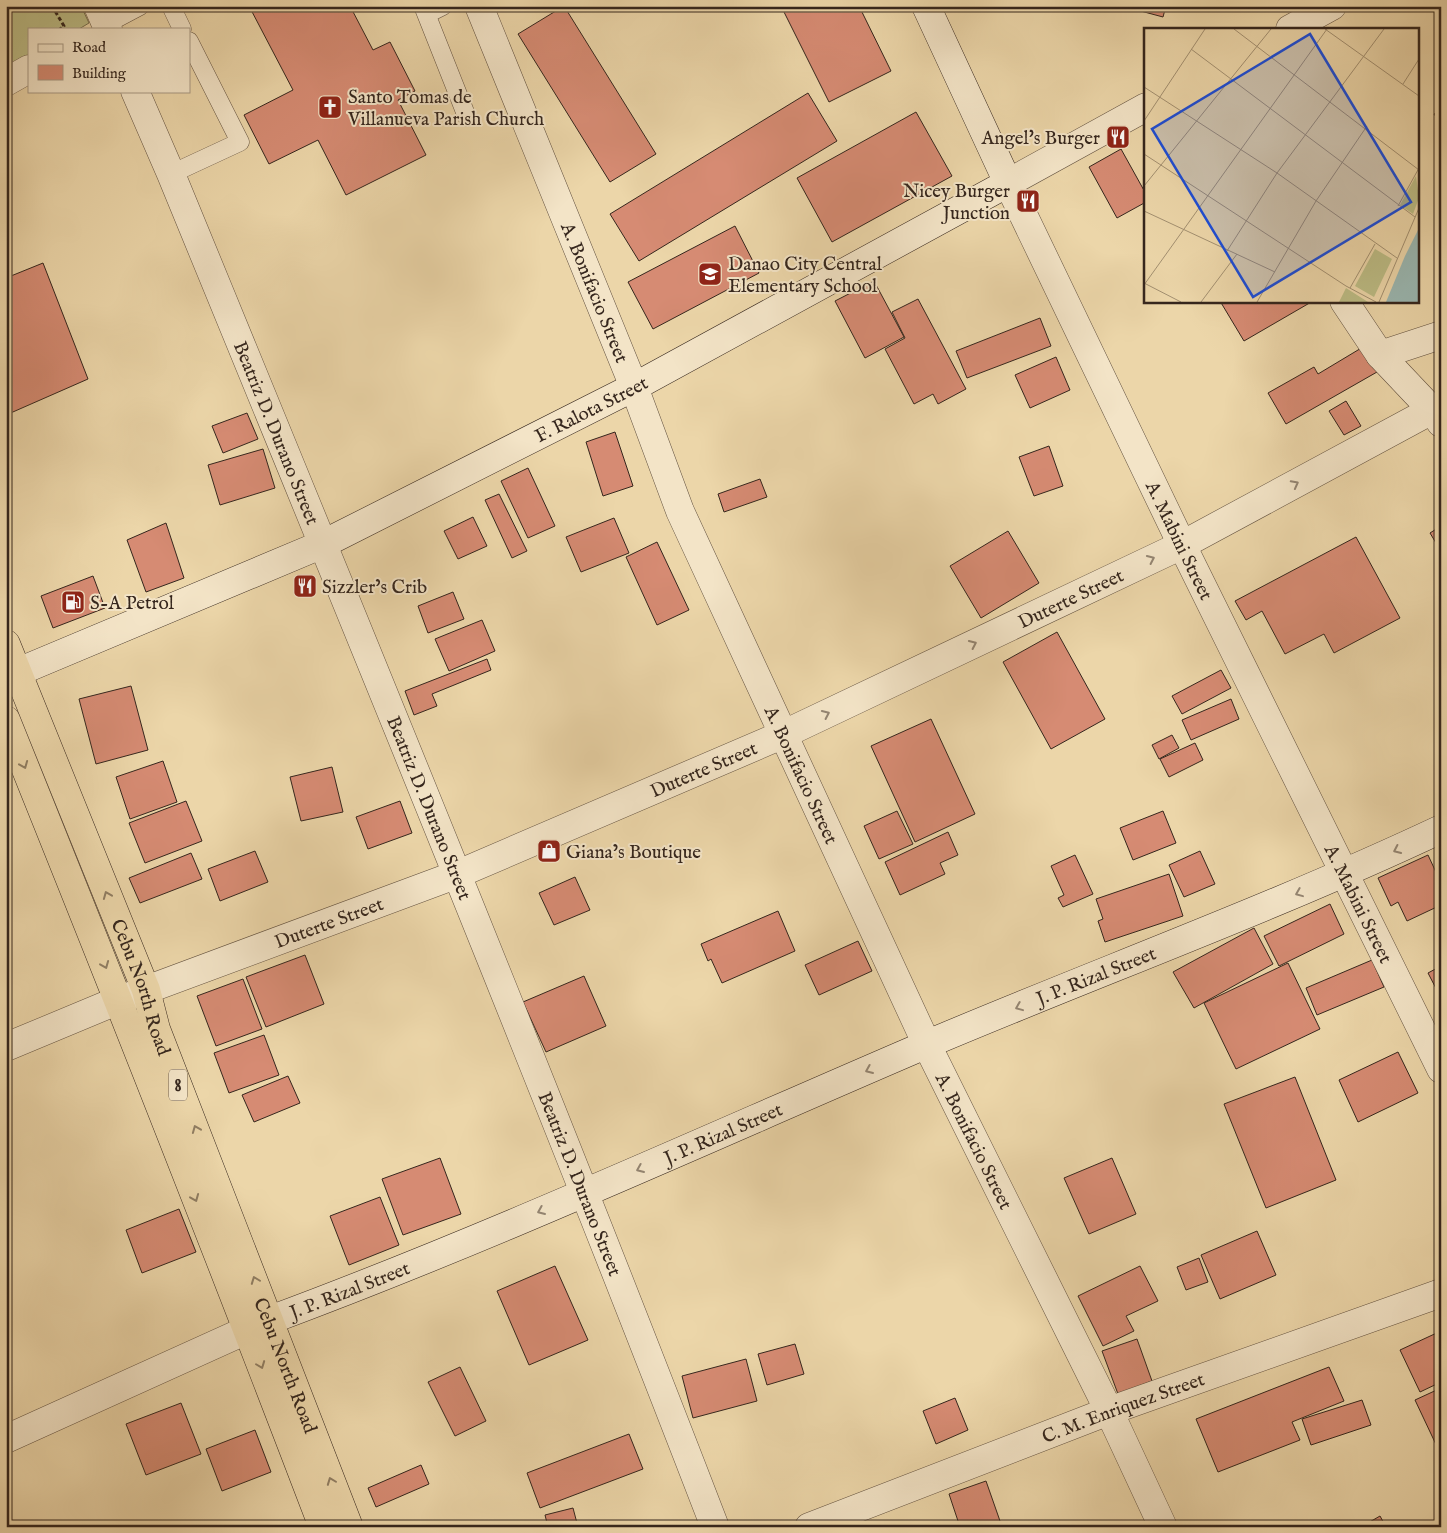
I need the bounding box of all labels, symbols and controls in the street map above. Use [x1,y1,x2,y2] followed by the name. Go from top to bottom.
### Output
[28,28,190,92] legend
[1144,28,1420,302] inset map
[72,38,107,57] text: Road
[72,64,127,83] text: Building
[347,86,544,132] place label: Santo Tomas de Villanueva Parish Church
[317,94,343,120] church icon: Santo Tomas de Villanueva Parish Church
[1105,124,1131,150] restaurant icon: Angel's Burger
[980,127,1100,151] place label: Angel's Burger
[903,180,1010,226] place label: Nicey Burger Junction
[1015,188,1041,214] restaurant icon: Nicey Burger Junction
[554,218,633,367] street label: A. Bonifacio Street
[728,253,883,299] place label: Danao City Central Elementary School
[697,261,723,287] school or university icon: Danao City Central Elementary School
[227,338,324,529] street label: Beatriz D. Durano Street
[531,371,653,449] street label: F. Ralota Street
[1139,477,1218,605] street label: A. Mabini Street
[1290,480,1299,490] one-way arrow
[1146,555,1155,565] one-way arrow
[1015,564,1128,635] street label: Duterte Street
[292,573,318,599] restaurant icon: Sizzler’s Crib
[322,576,427,600] place label: Sizzler’s Crib
[60,589,86,615] fuel station icon: S-A Petrol
[90,592,175,616] place label: S-A Petrol
[968,640,977,650] one-way arrow
[757,702,843,849] street label: A. Bonifacio Street
[821,710,830,720] one-way arrow
[380,713,476,904] street label: Beatriz D. Durano Street
[647,737,762,804] street label: Duterte Street
[18,760,29,769] one-way arrow
[536,838,562,864] shop icon: Giana’s Boutique
[1317,840,1397,968] street label: A. Mabini Street
[566,841,701,865] place label: Giana’s Boutique
[1393,843,1402,854] one-way arrow
[1295,886,1304,897] one-way arrow
[103,891,114,900] one-way arrow
[272,893,387,955] street label: Duterte Street
[105,916,175,1060] street label: Cebu North Road
[1031,942,1160,1013] street label: J. P. Rizal Street
[99,960,109,969] one-way arrow
[1015,1001,1024,1011] one-way arrow
[865,1063,874,1074] one-way arrow
[928,1069,1017,1214] street label: A. Bonifacio Street
[169,1070,187,1100] road number: 8
[531,1089,626,1280] street label: Beatriz D. Durano Street
[659,1098,787,1172] street label: J. P. Rizal Street
[191,1125,202,1134] one-way arrow
[636,1163,644,1173] one-way arrow
[188,1193,199,1202] one-way arrow
[537,1204,546,1215] one-way arrow
[285,1257,414,1326] street label: J. P. Rizal Street
[251,1276,261,1285] one-way arrow
[247,1295,322,1438] street label: Cebu North Road
[255,1360,265,1369] one-way arrow
[1039,1368,1208,1450] street label: C. M. Enriquez Street
[327,1477,338,1486] one-way arrow

